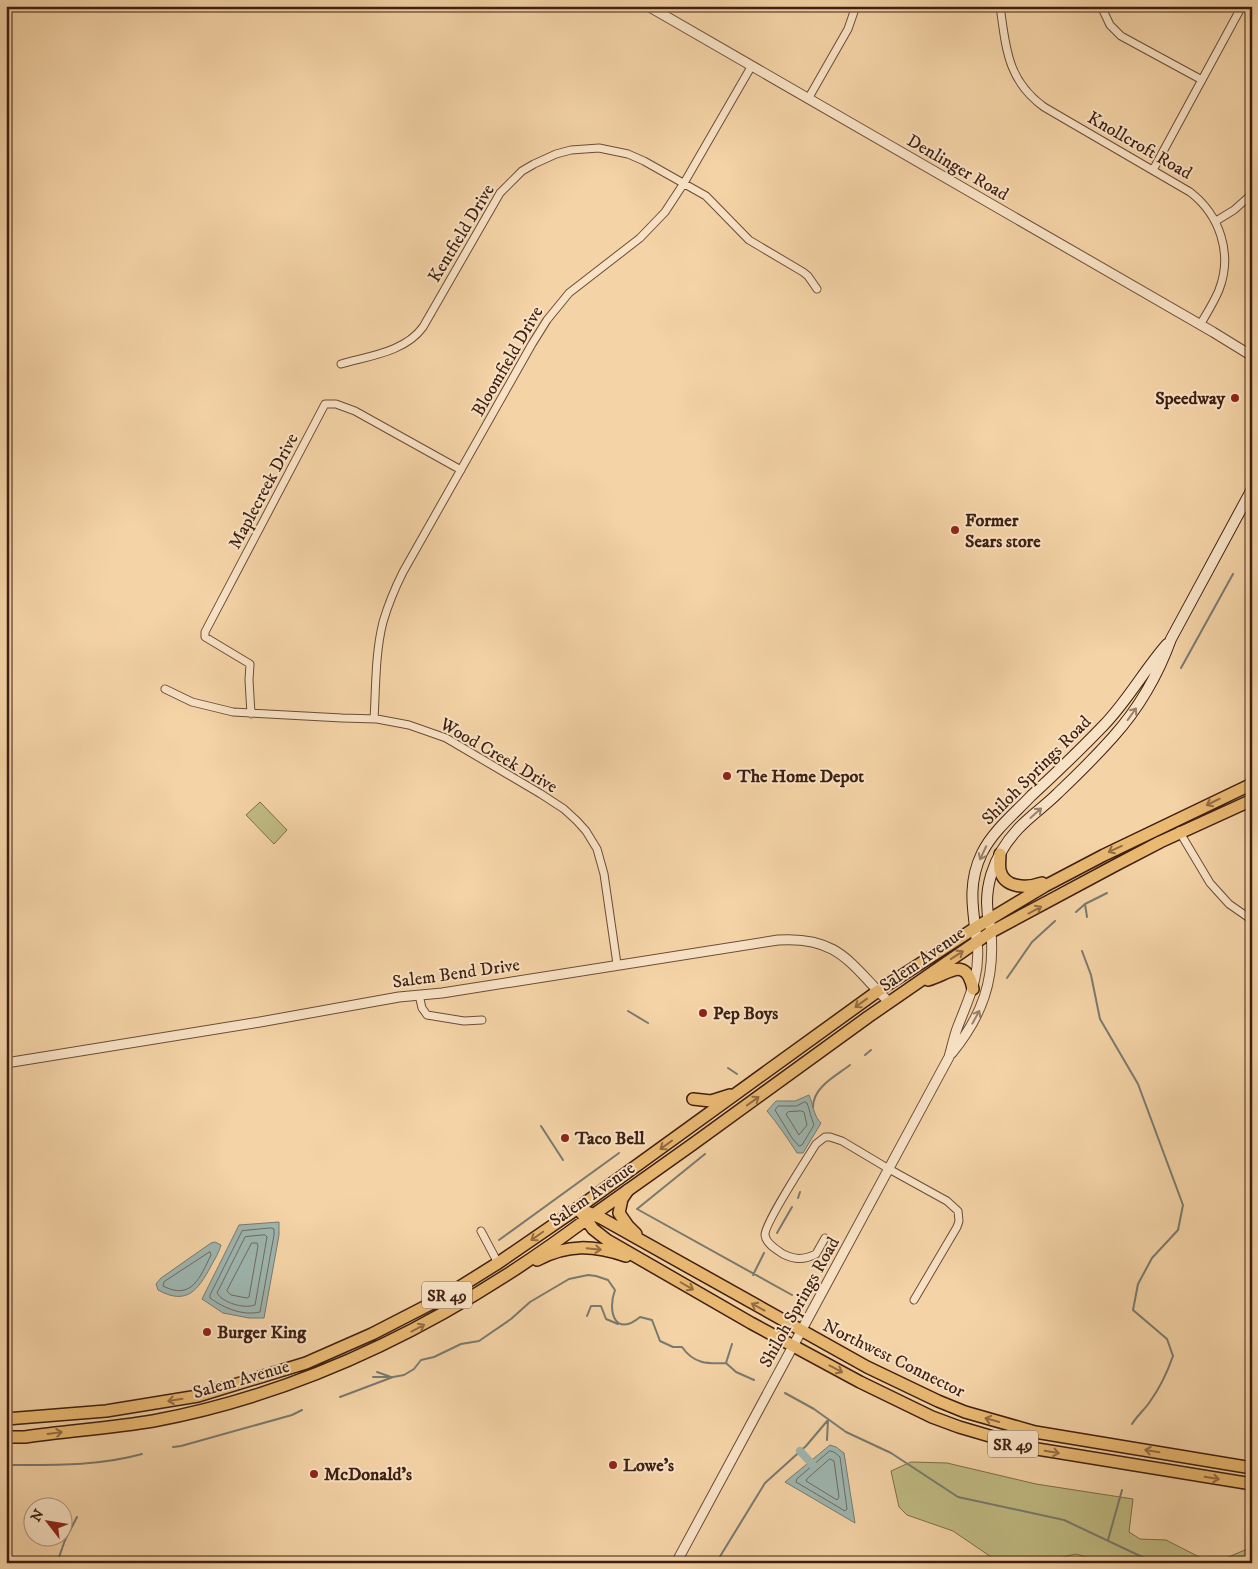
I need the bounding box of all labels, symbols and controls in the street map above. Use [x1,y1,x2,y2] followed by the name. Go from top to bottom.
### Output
[1083,107,1196,185] street label: Knollcroft Road
[903,130,1012,206] street label: Denlinger Road
[424,180,500,287] street label: Kentfield Drive
[467,302,548,421] street label: Bloomfield Drive
[1155,388,1225,410] place label: Speedway
[1229,392,1241,404] marker: Speedway
[224,430,304,553] street label: Maplecreek Drive
[965,510,1041,553] place label: Former Sears store
[949,524,961,536] marker: Former Sears store
[1127,707,1137,721] one-way arrow
[977,711,1096,830] street label: Shiloh Springs Road
[435,713,561,798] street label: Wood Creek Drive
[736,766,864,788] place label: The Home Depot
[721,770,733,782] marker: The Home Depot
[1206,798,1221,808] one-way arrow
[1029,807,1042,819] one-way arrow
[978,845,988,860] one-way arrow
[1108,845,1123,854] one-way arrow
[1027,904,1041,914] one-way arrow
[876,922,970,997] street label: Salem Avenue
[949,950,963,960] one-way arrow
[391,954,521,994] street label: Salem Bend Drive
[854,998,868,1008] one-way arrow
[713,1003,778,1025] place label: Pep Boys
[697,1007,709,1019] marker: Pep Boys
[971,1010,981,1024] one-way arrow
[746,1095,759,1106] one-way arrow
[574,1128,645,1150] place label: Taco Bell
[559,1132,571,1144] marker: Taco Bell
[659,1140,673,1150] one-way arrow
[546,1157,640,1232] street label: Salem Avenue
[531,1230,545,1241] one-way arrow
[755,1233,845,1372] street label: Shiloh Springs Road
[586,1244,602,1254] one-way arrow
[680,1281,695,1291] one-way arrow
[422,1282,472,1308] road number: SR 49
[751,1302,766,1312] one-way arrow
[819,1315,968,1403] street label: Northwest Connector
[217,1322,307,1344] place label: Burger King
[410,1322,424,1332] one-way arrow
[201,1326,213,1338] marker: Burger King
[191,1356,292,1404] street label: Salem Avenue
[828,1364,843,1374] one-way arrow
[167,1395,183,1405] one-way arrow
[985,1415,1001,1425] one-way arrow
[46,1428,62,1438] one-way arrow
[988,1430,1038,1458] road number: SR 49
[1144,1445,1160,1455] one-way arrow
[1043,1447,1059,1457] one-way arrow
[623,1455,674,1477] place label: Lowe's
[607,1459,619,1471] marker: Lowe's
[324,1464,412,1486] place label: McDonald's
[308,1468,320,1480] marker: McDonald's
[1204,1473,1220,1483] one-way arrow
[22,1496,72,1546] north arrow
[27,1506,49,1525] text: N

